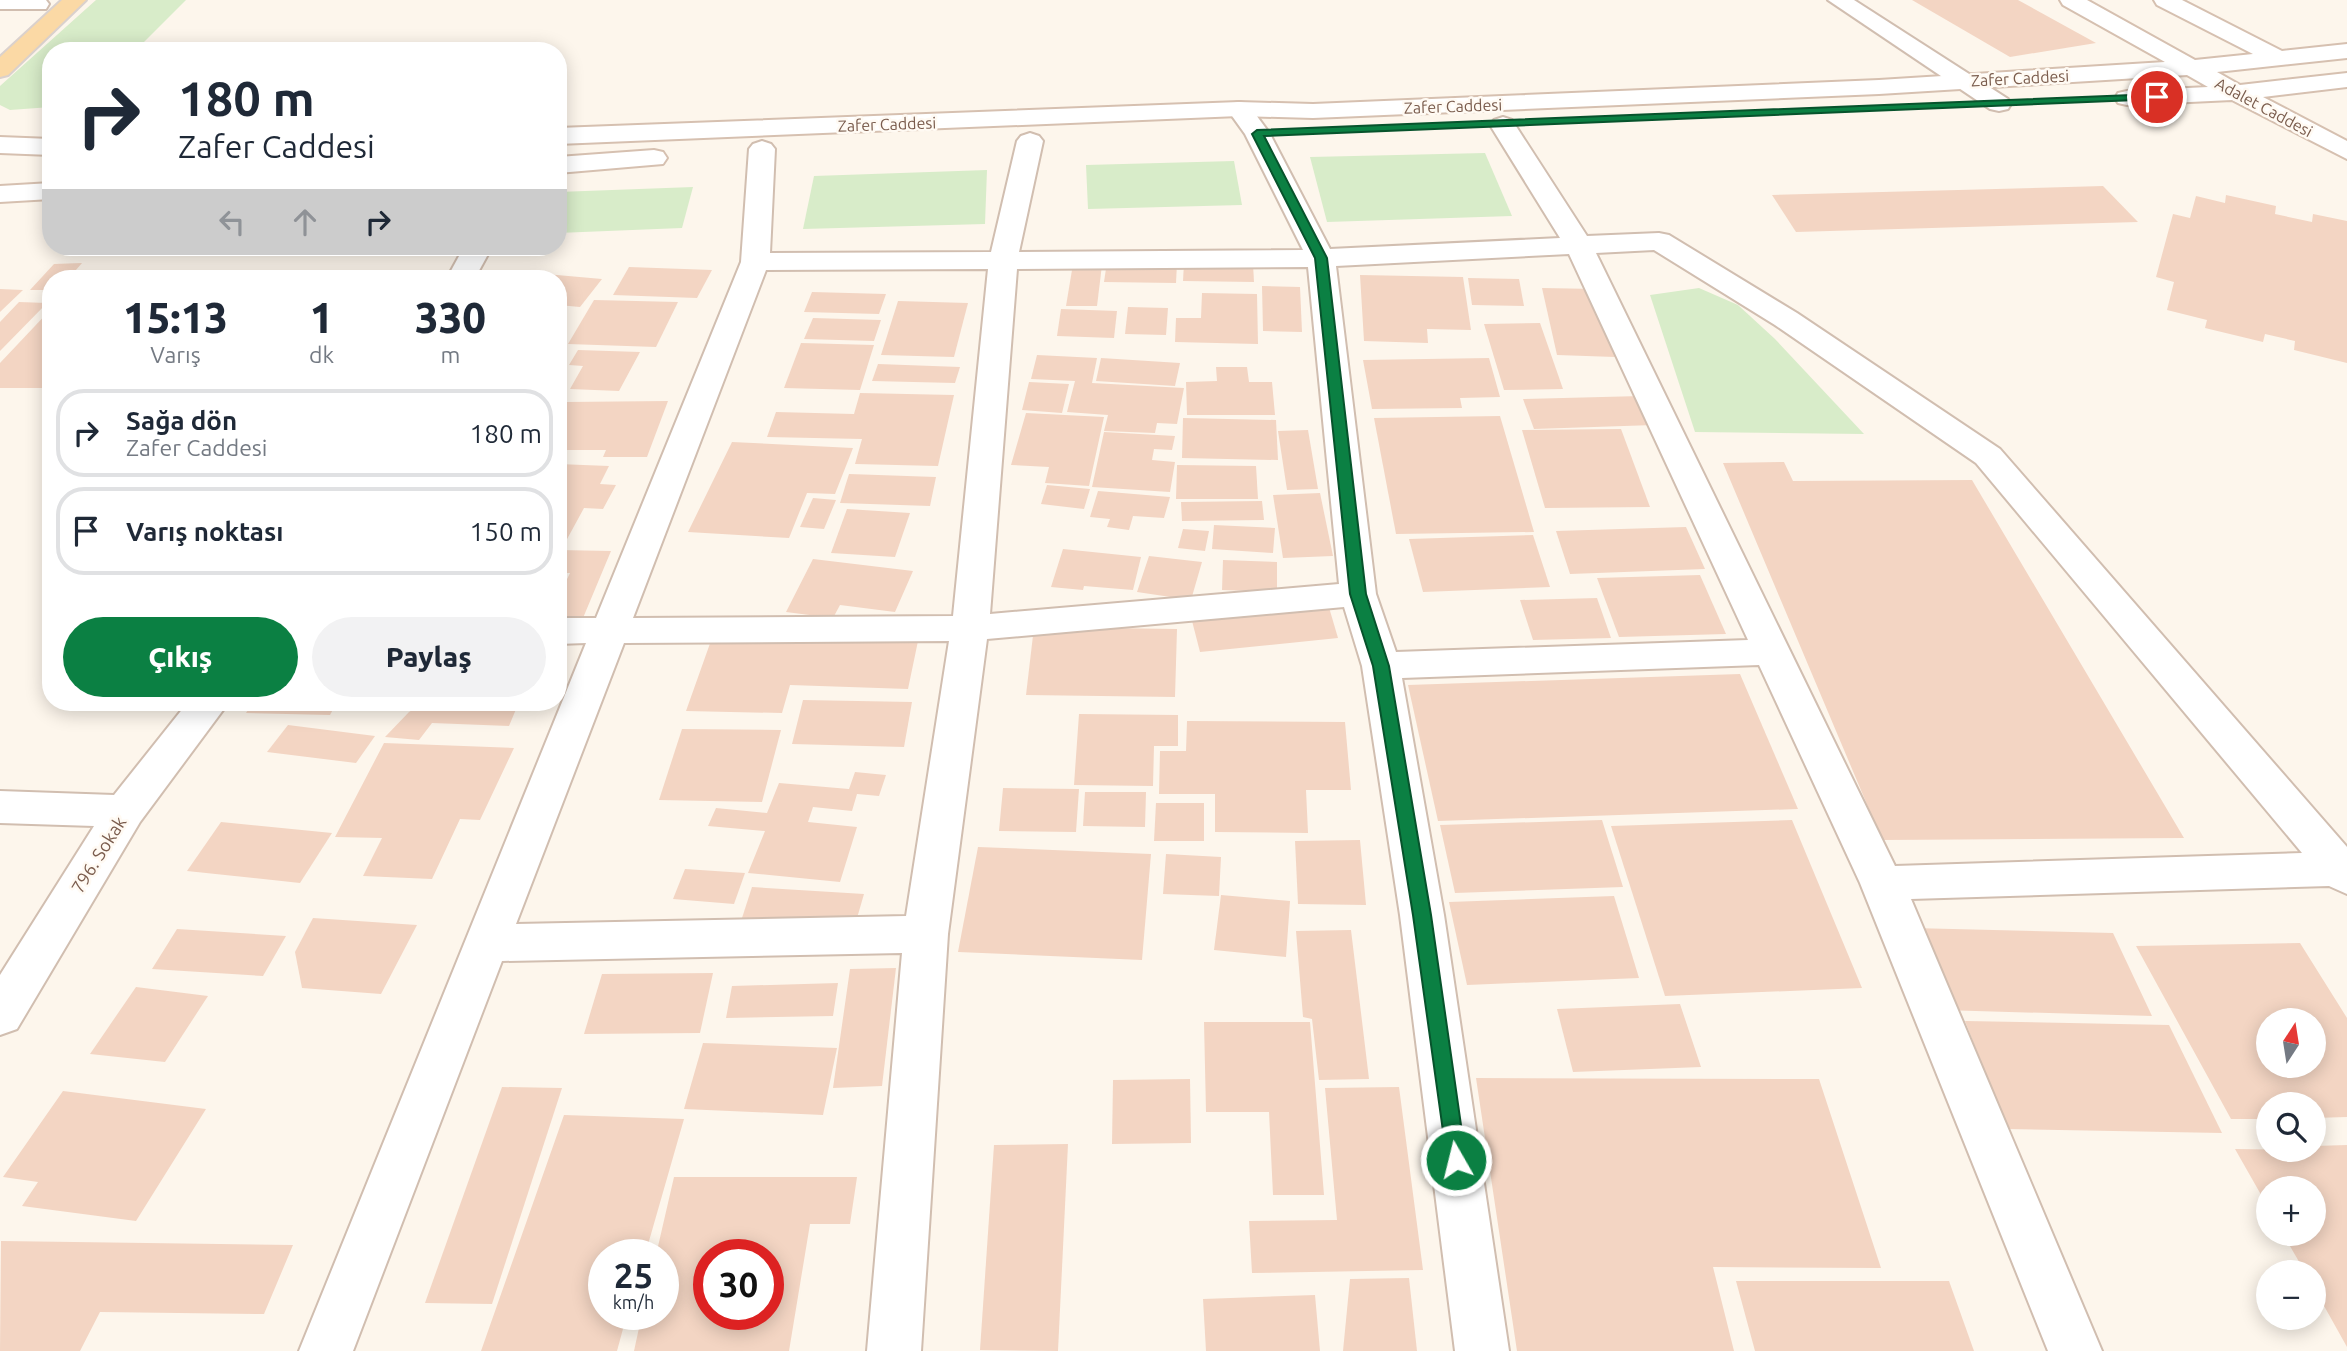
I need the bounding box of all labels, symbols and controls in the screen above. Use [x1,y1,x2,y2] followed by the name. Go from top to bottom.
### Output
[1970,66,2070,90] street label: Zafer Caddesi
[2127,67,2187,127] pin
[63,70,154,161] icon: right
[178,70,315,125] text: 180 m
[2212,74,2316,140] street label: Adalet Caddesi
[2138,78,2176,116] icon: arrive
[1404,95,1502,117] street label: Zafer Caddesi
[838,113,936,135] street label: Zafer Caddesi
[178,128,375,164] text: Zafer Caddesi
[213,203,251,241] icon: left
[286,203,324,241] icon: ahead
[359,203,397,241] icon: right
[123,294,228,341] text: 15:13
[310,294,333,341] text: 1
[415,294,486,341] text: 330
[150,342,201,367] text: Varış
[309,342,334,367] text: dk
[441,342,460,367] text: m
[126,406,237,435] text: Sağa dön
[67,414,105,452] icon: right
[470,419,542,448] text: 180 m
[126,435,267,460] text: Zafer Caddesi
[67,512,105,550] icon: arrive
[126,517,283,546] text: Varış noktası
[470,517,542,546] text: 150 m
[63,617,298,697] button: Çıkış
[312,617,546,697] button: Paylaş
[67,813,130,896] street label: 796. Sokak
[2256,1008,2326,1078] north arrow
[2256,1008,2326,1330] map controls
[2256,1092,2326,1162] button: search
[1419,1123,1493,1197] position arrow
[2256,1176,2326,1246] button: +
[693,1239,784,1330] speed limit sign: 30
[614,1255,653,1295] text: 25
[2256,1260,2326,1330] button: −
[613,1292,654,1312] text: km/h

